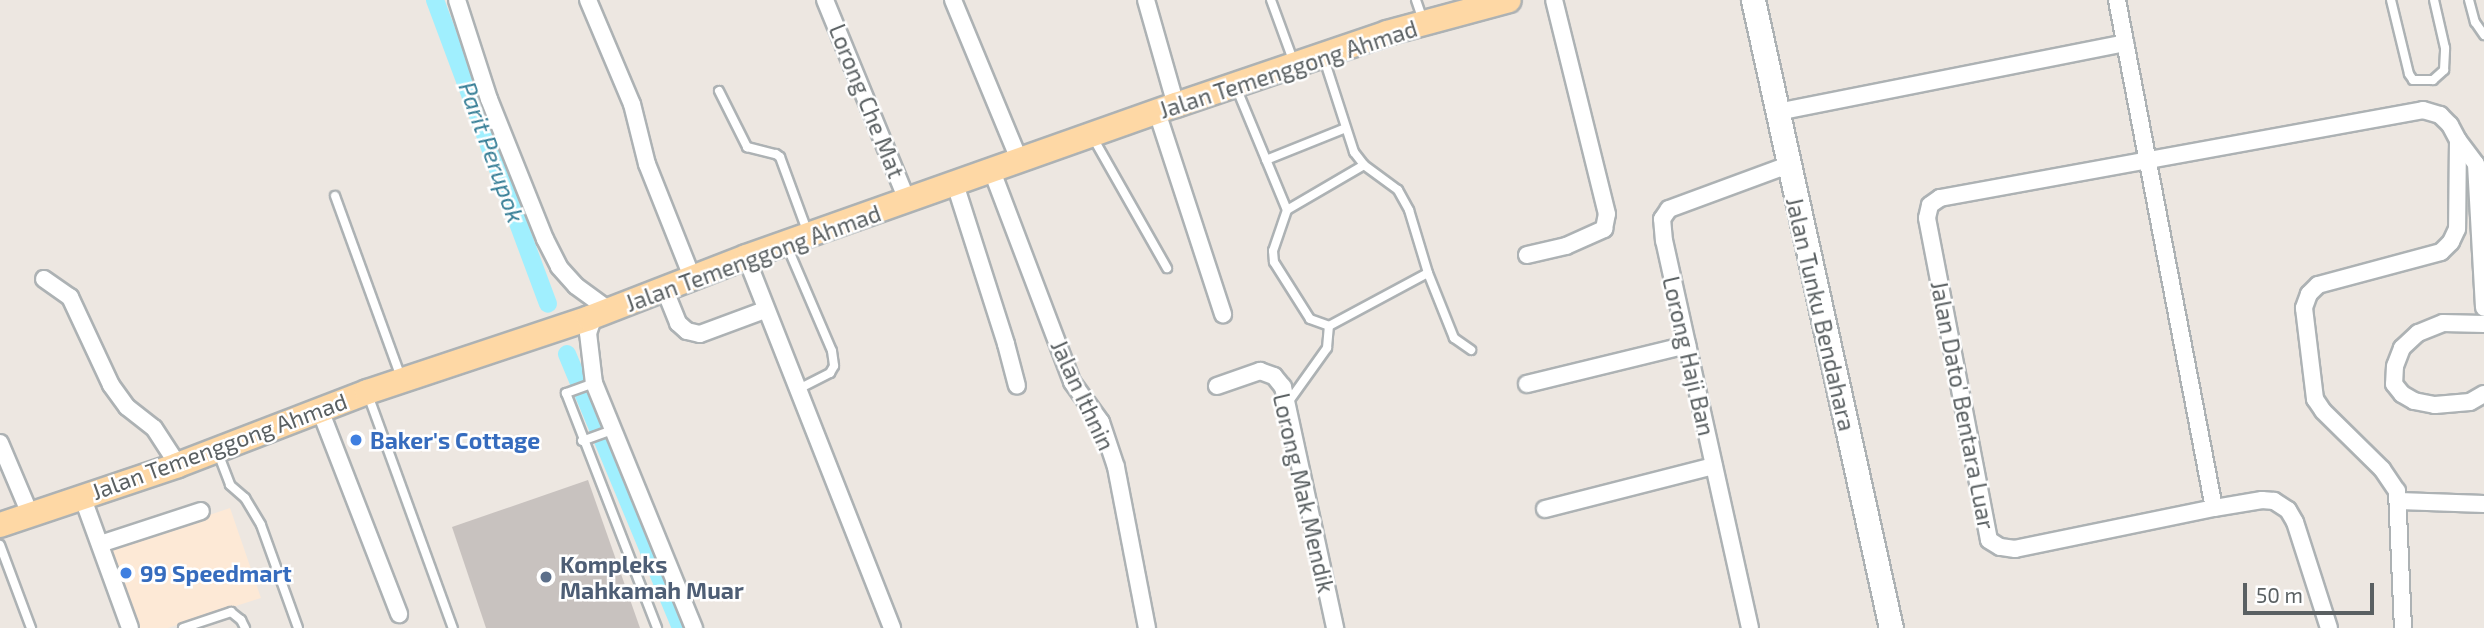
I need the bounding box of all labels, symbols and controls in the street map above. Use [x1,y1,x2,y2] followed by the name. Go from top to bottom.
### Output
[1155,14,1421,124] street label: Jalan Temenggong Ahmad
[824,20,910,182] street label: Lorong Che Mat
[453,78,531,226] water label: Parit Perupok
[1781,194,1861,434] street label: Jalan Tunku Bendahara
[621,199,885,317] street label: Jalan Temenggong Ahmad
[1657,273,1721,439] street label: Lorong Haji Ban
[1925,278,2001,532] street label: Jalan Dato' Bentara Luar
[1045,335,1121,455] street label: Jalan Ithnin
[87,387,351,505] street label: Jalan Temenggong Ahmad
[1268,390,1340,596] street label: Lorong Mak Mendik
[370,426,540,454] place label: Baker's Cottage
[348,432,364,448] marker: Baker's Cottage
[560,550,744,604] place label: Kompleks Mahkamah Muar
[140,559,292,587] place label: 99 Speedmart
[118,565,134,581] marker: 99 Speedmart
[2246,568,2377,612] scale bar
[538,569,554,585] marker: Kompleks Mahkamah Muar
[2256,582,2303,607] text: 50 m

